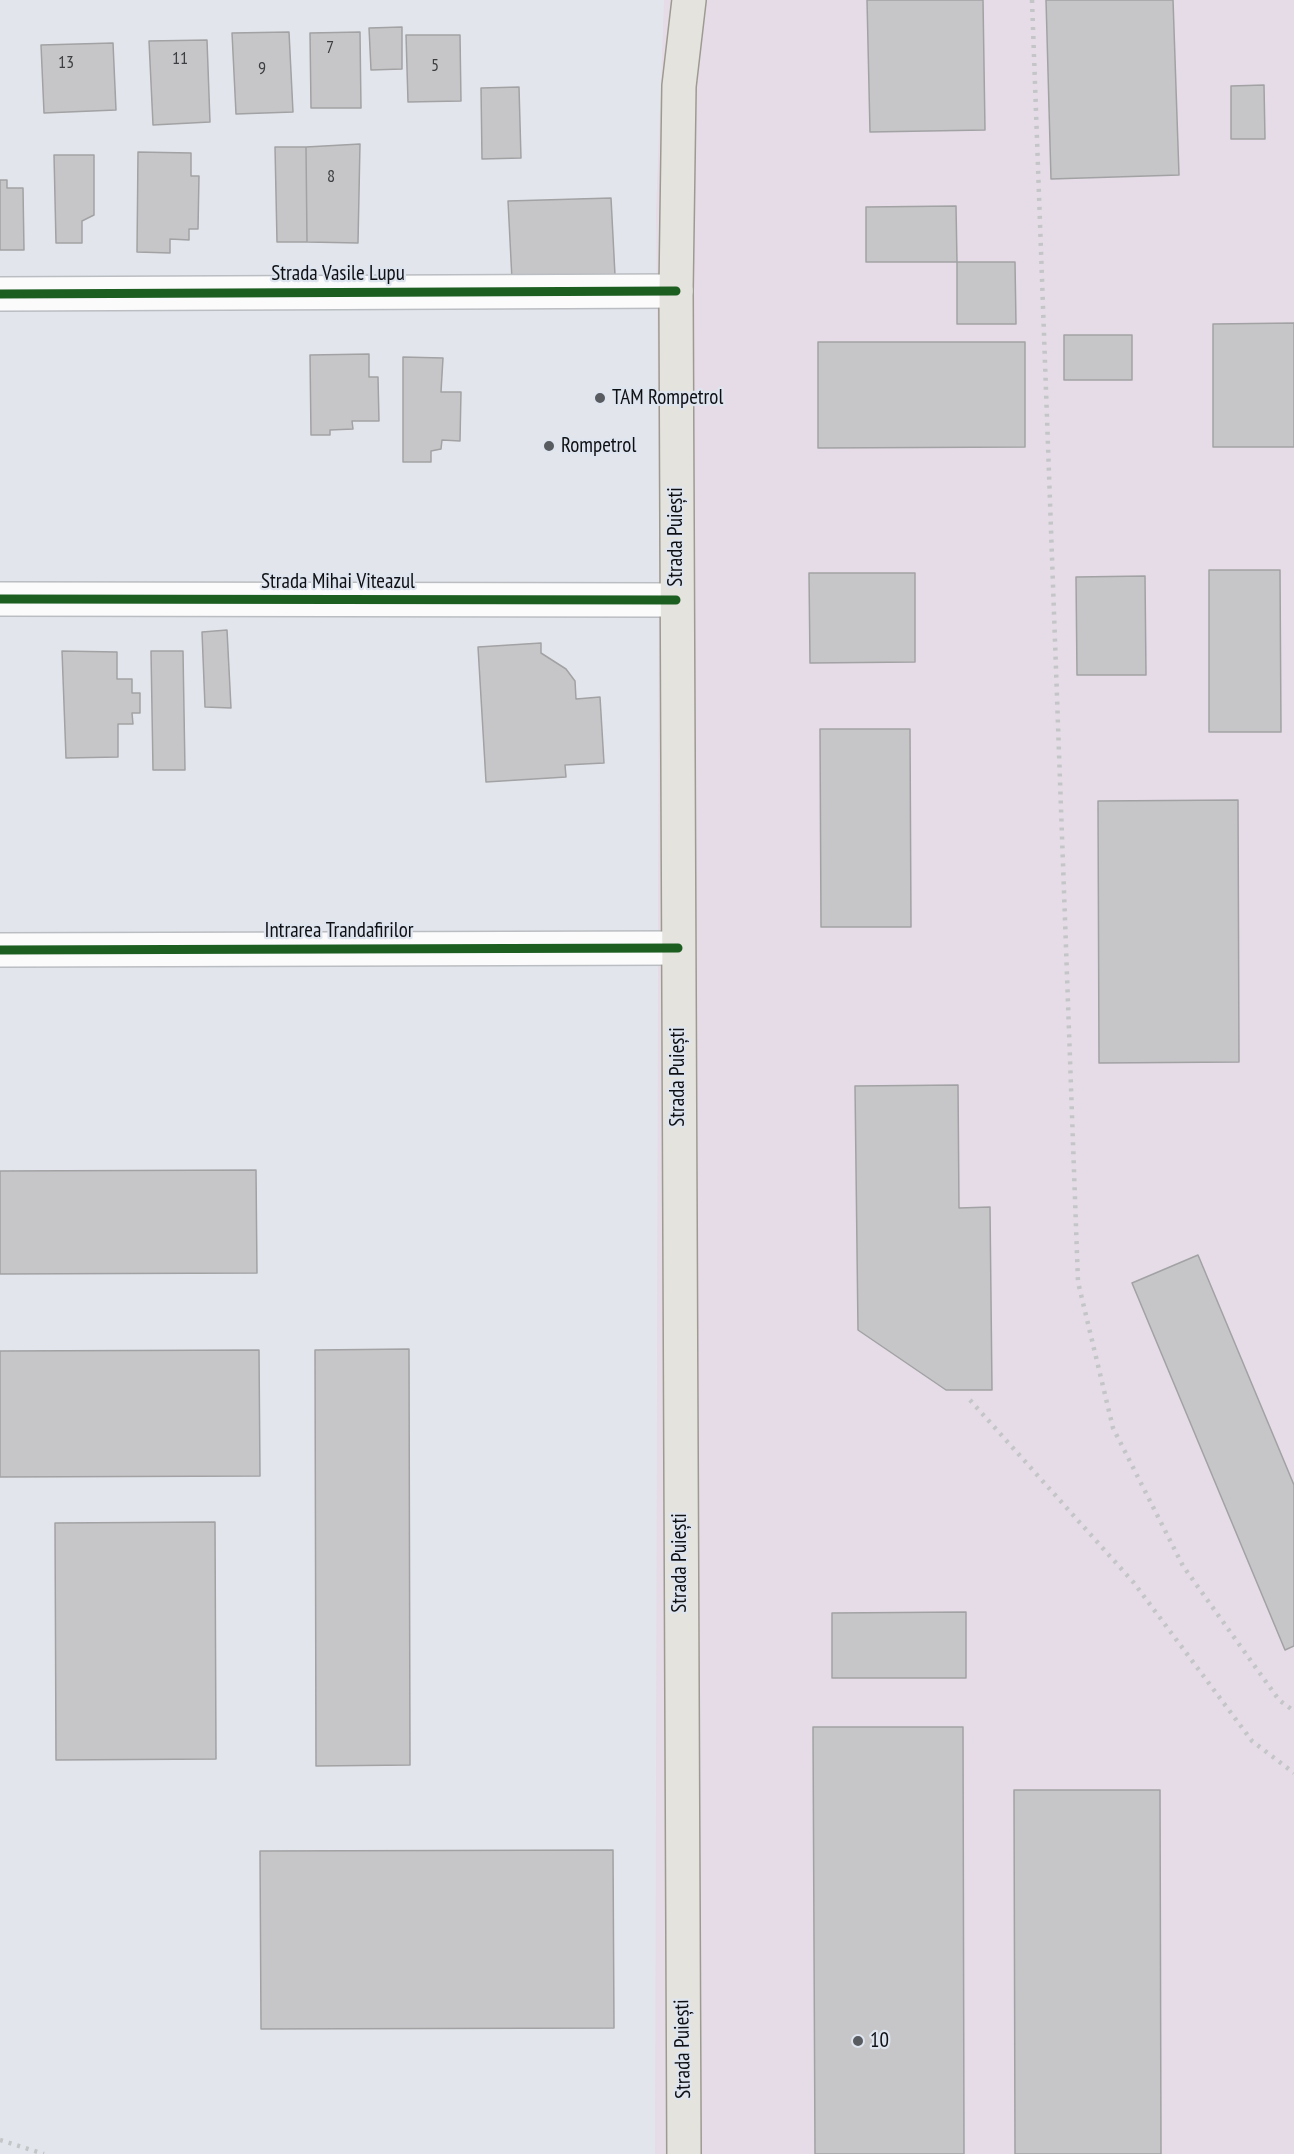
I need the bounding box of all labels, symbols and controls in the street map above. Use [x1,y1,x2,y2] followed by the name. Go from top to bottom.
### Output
[326,37,334,59] house number: 7
[172,48,188,70] house number: 11
[58,52,74,74] house number: 13
[431,55,439,77] house number: 5
[258,58,266,80] house number: 9
[327,166,335,188] house number: 8
[271,261,405,287] street label: Strada Vasile Lupu
[612,385,723,411] place label: TAM Rompetrol
[593,391,607,405] marker: TAM Rompetrol
[561,433,636,459] place label: Rompetrol
[542,439,556,453] marker: Rompetrol
[663,487,689,587] street label: Strada Puiești
[261,569,415,595] street label: Strada Mihai Viteazul
[265,918,413,944] street label: Intrarea Trandafirilor
[665,1027,691,1127] street label: Strada Puiești
[667,1513,693,1613] street label: Strada Puiești
[670,1999,696,2099] street label: Strada Puiești
[870,2028,889,2054] place label: 10
[851,2034,865,2048] marker: 10

